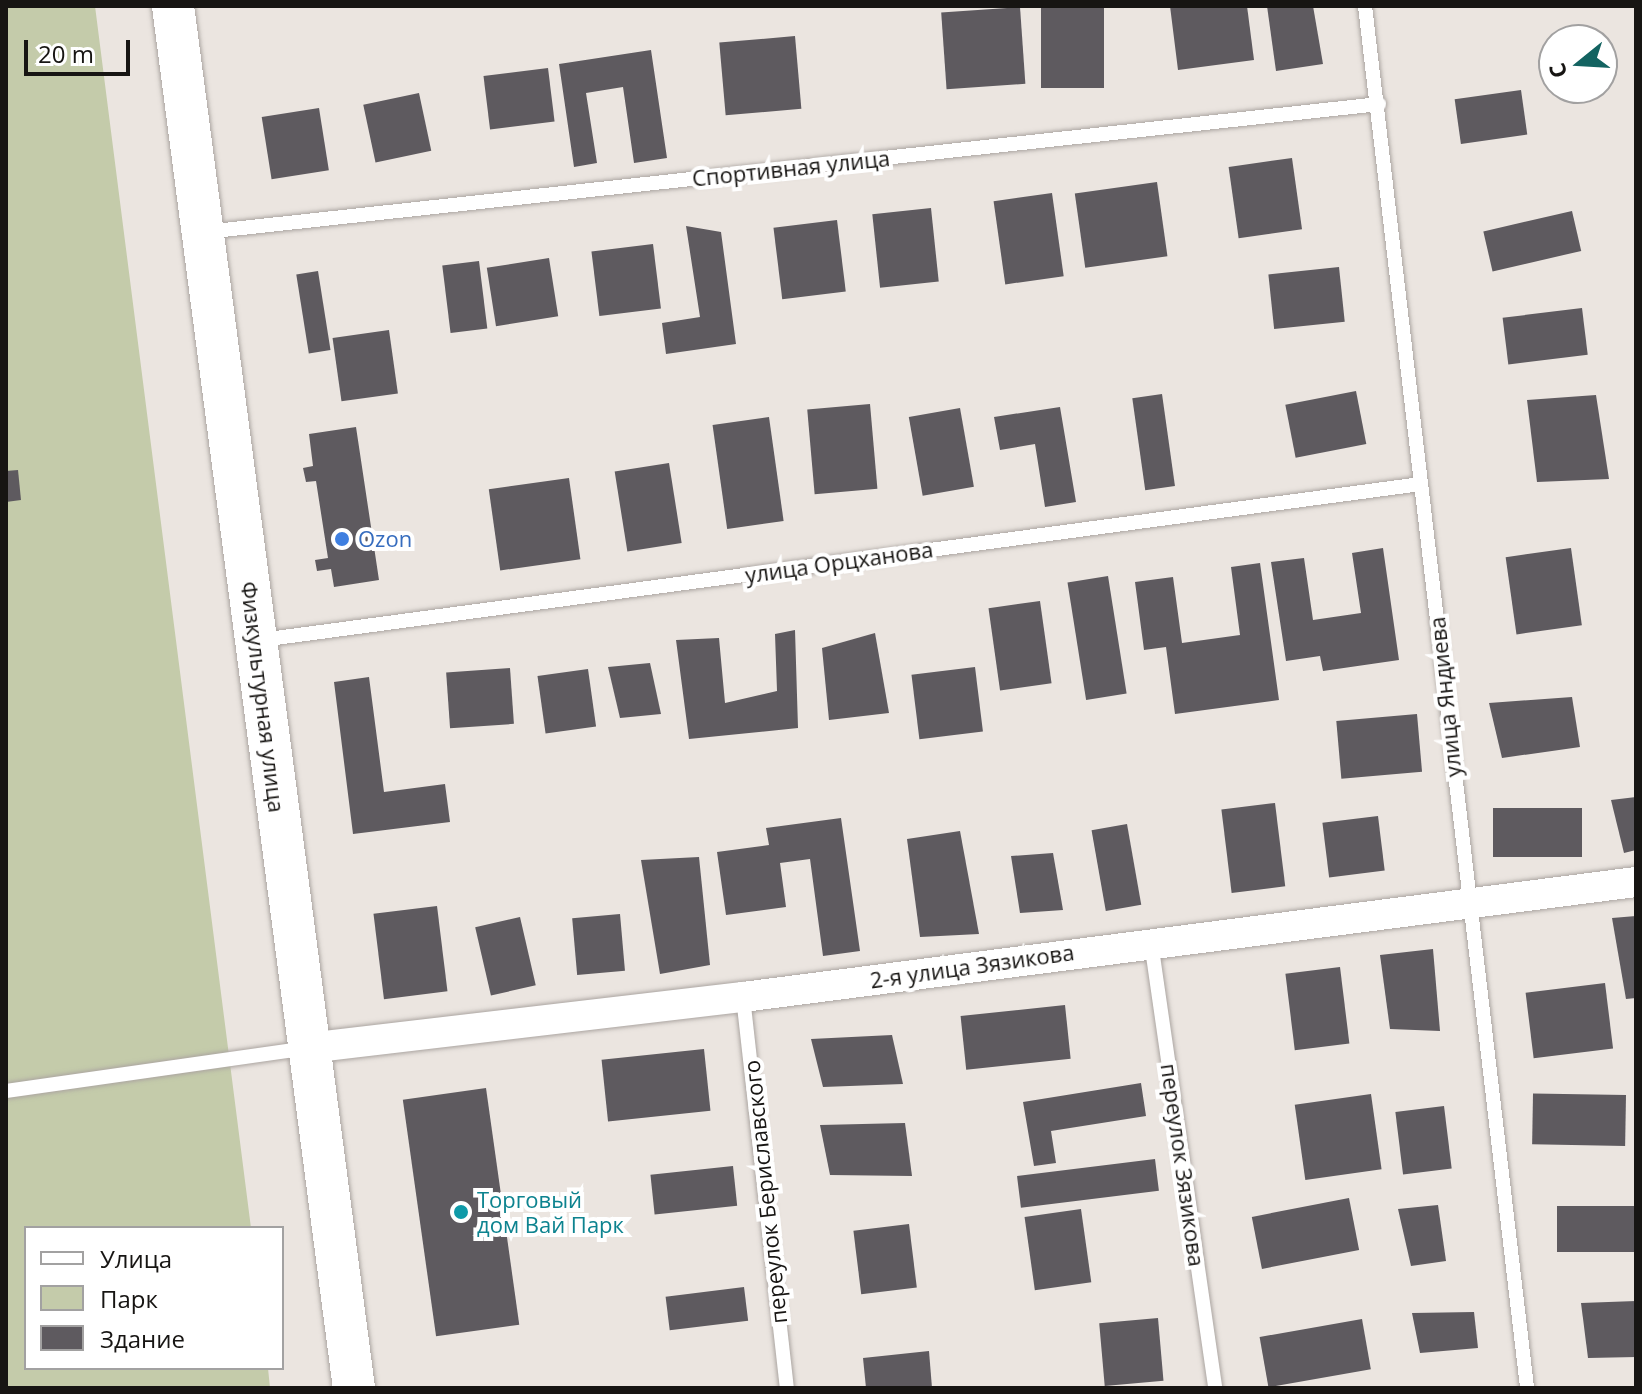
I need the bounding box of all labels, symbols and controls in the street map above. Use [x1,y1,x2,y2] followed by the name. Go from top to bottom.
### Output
[28,24,134,74] scale bar
[1538,24,1618,104] north arrow
[38,37,94,70] text: 20 m
[1541,59,1574,82] text: С
[691,144,891,192] street label: Спортивная улица
[358,526,412,552] place label: Ozon
[333,530,351,548] marker: Ozon
[743,536,935,588] street label: улица Орцханова
[236,580,290,814] street label: Физкультурная улица
[1423,616,1467,778] street label: улица Яндиева
[868,939,1076,993] street label: 2-я улица Зязикова
[738,1059,792,1325] street label: переулок Бериславского
[1156,1062,1210,1268] street label: переулок Зязикова
[477,1186,624,1238] place label: Торговый дом Вай Парк
[452,1203,470,1221] marker: Торговый дом Вай Парк
[24,1226,284,1370] legend
[100,1242,172,1275] text: Улица
[100,1282,158,1315] text: Парк
[100,1322,185,1355] text: Здание

